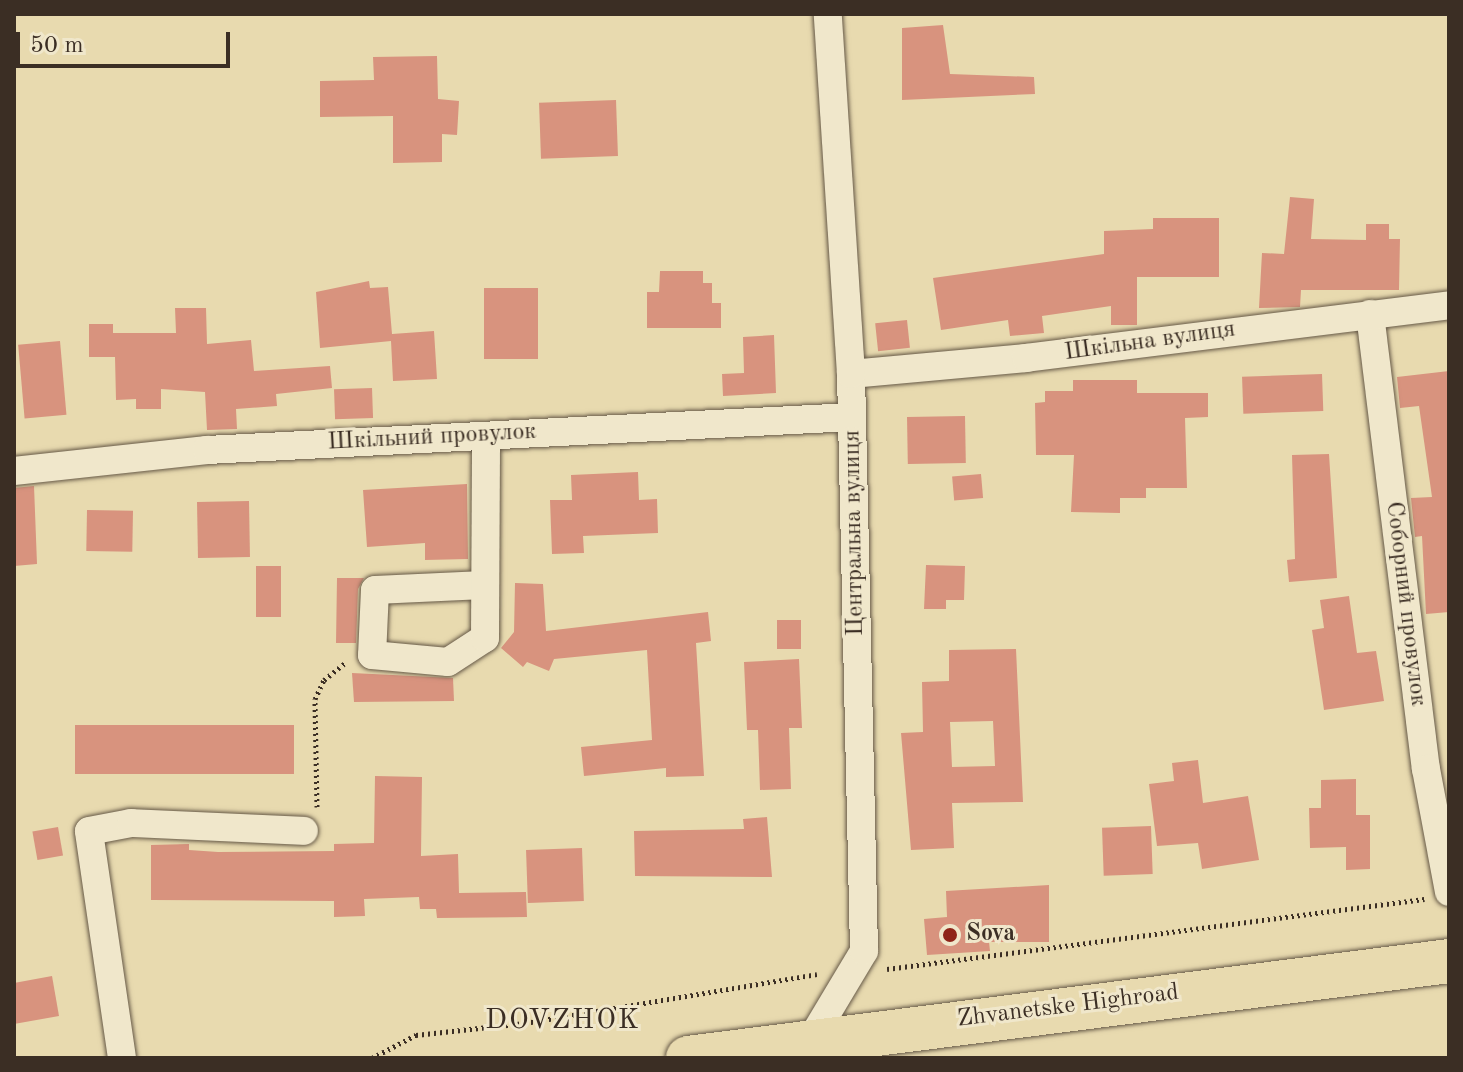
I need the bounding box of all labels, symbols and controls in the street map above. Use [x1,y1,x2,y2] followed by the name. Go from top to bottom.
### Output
[20,16,234,66] scale bar
[30,34,84,58] text: 50 m
[1063,316,1237,368] street label: Шкільна вулиця
[327,418,537,458] street label: Шкільний провулок
[839,430,871,636] street label: Центральна вулиця
[1378,500,1432,708] street label: Соборний провулок
[966,921,1015,949] place label: Sova
[941,926,959,944] marker: Sova
[956,979,1180,1035] street label: Zhvanetske Highroad
[485,1004,641,1038] district label: DOVZHOK

